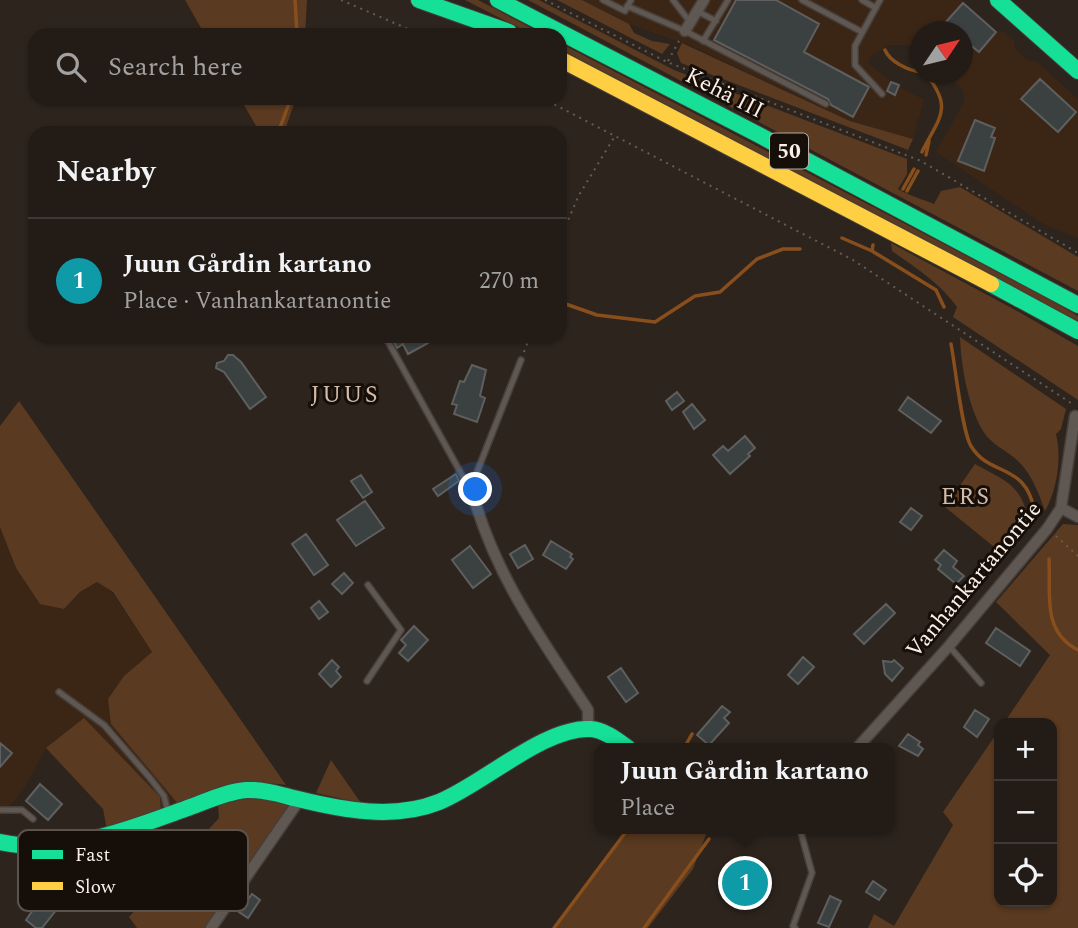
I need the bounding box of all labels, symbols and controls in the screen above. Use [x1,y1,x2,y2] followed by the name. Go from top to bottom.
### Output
[910,21,973,84] north arrow
[28,28,567,105] search box
[108,47,243,87] text: Search here
[52,48,90,86] icon: search
[679,59,770,128] street label: Kehä III
[770,134,808,168] road number: 50
[56,149,155,195] text: Nearby
[123,244,372,284] text: Juun Gårdin kartano
[73,264,85,299] text: 1
[479,264,539,299] text: 270 m
[123,284,391,319] text: Place · Vanhankartanontie
[311,377,379,413] district label: JUUS
[458,472,492,506] your location
[941,479,991,515] district label: ERS
[898,494,1051,666] street label: Vanhankartanontie
[994,718,1057,907] map controls
[994,718,1057,781] button: +
[594,743,895,834] popup
[620,751,869,791] text: Juun Gårdin kartano
[994,781,1057,844] button: −
[620,791,675,826] text: Place
[18,830,248,911] legend
[75,841,111,870] text: Fast
[994,844,1057,907] button: locate
[722,857,768,909] pin: 1
[75,873,116,902] text: Slow

